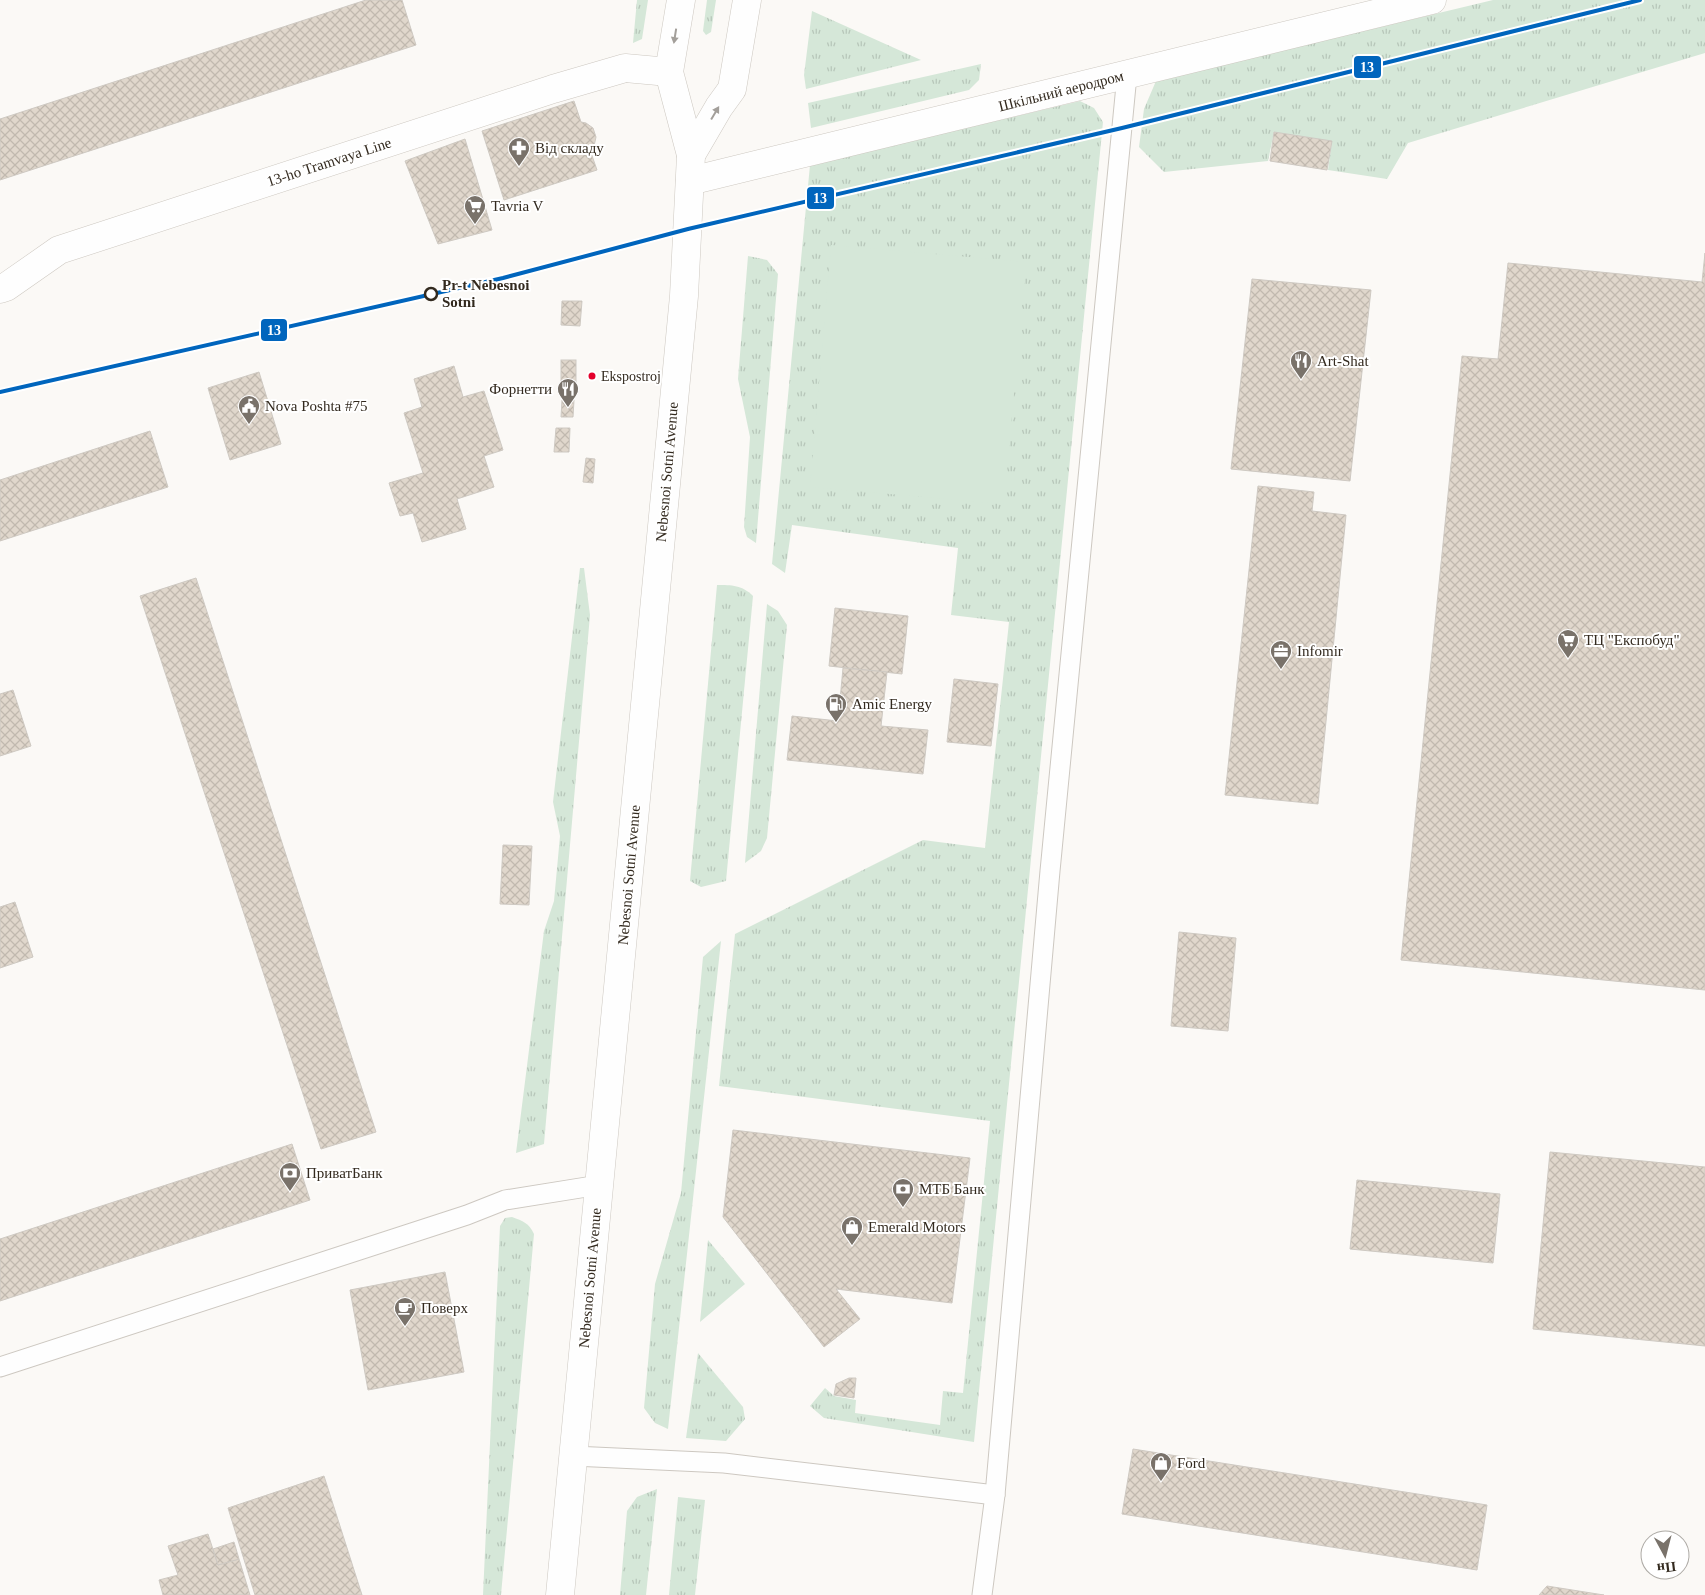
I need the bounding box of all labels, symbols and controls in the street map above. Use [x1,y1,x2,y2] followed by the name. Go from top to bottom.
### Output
[670,29,678,45] one-way arrow
[1353,55,1382,79] line badge: 13
[1360,60,1374,75] text: 13
[997,68,1126,114] street label: Шкільний аеродром
[711,107,720,120] one-way arrow
[265,134,394,190] street label: 13-ho Tramvaya Line
[507,136,531,167] pharmacy icon: Від складу
[535,140,604,156] place label: Від складу
[806,186,835,210] line badge: 13
[813,191,827,206] text: 13
[463,194,487,225] supermarket icon: Tavria V
[491,198,544,214] place label: Tavria V
[442,277,529,310] place label: Pr-t Nebesnoi Sotni
[424,287,438,301] marker: Pr-t Nebesnoi Sotni
[260,318,288,342] line badge: 13
[267,323,281,338] text: 13
[1289,349,1313,380] restaurant icon: Art-Shat
[1317,353,1369,369] place label: Art-Shat
[601,369,661,384] place label: Ekspostroj
[587,371,597,381] marker: Ekspostroj
[556,377,580,408] restaurant icon: Форнетти
[489,381,552,397] place label: Форнетти
[237,394,261,425] public building icon: Nova Poshta #75
[265,398,368,414] place label: Nova Poshta #75
[653,401,681,543] street label: Nebesnoi Sotni Avenue
[1556,628,1580,659] supermarket icon: ТЦ "Експобуд"
[1584,632,1680,648] place label: ТЦ "Експобуд"
[1269,639,1293,670] office icon: Infomir
[1297,643,1343,659] place label: Infomir
[824,692,848,723] fuel station icon: Amic Energy
[852,696,933,712] place label: Amic Energy
[615,804,643,946] street label: Nebesnoi Sotni Avenue
[278,1161,302,1192] bank icon: ПриватБанк
[306,1165,383,1181] place label: ПриватБанк
[891,1177,915,1208] bank icon: МТБ Банк
[919,1181,985,1197] place label: МТБ Банк
[576,1207,604,1349] street label: Nebesnoi Sotni Avenue
[840,1215,864,1246] shop icon: Emerald Motors
[868,1219,966,1235] place label: Emerald Motors
[393,1296,417,1327] cafe icon: Поверх
[421,1300,468,1316] place label: Поверх
[1149,1451,1173,1482] shop icon: Ford
[1177,1455,1206,1471] place label: Ford
[1640,1530,1690,1580] north arrow
[1656,1559,1677,1576] text: Пн

